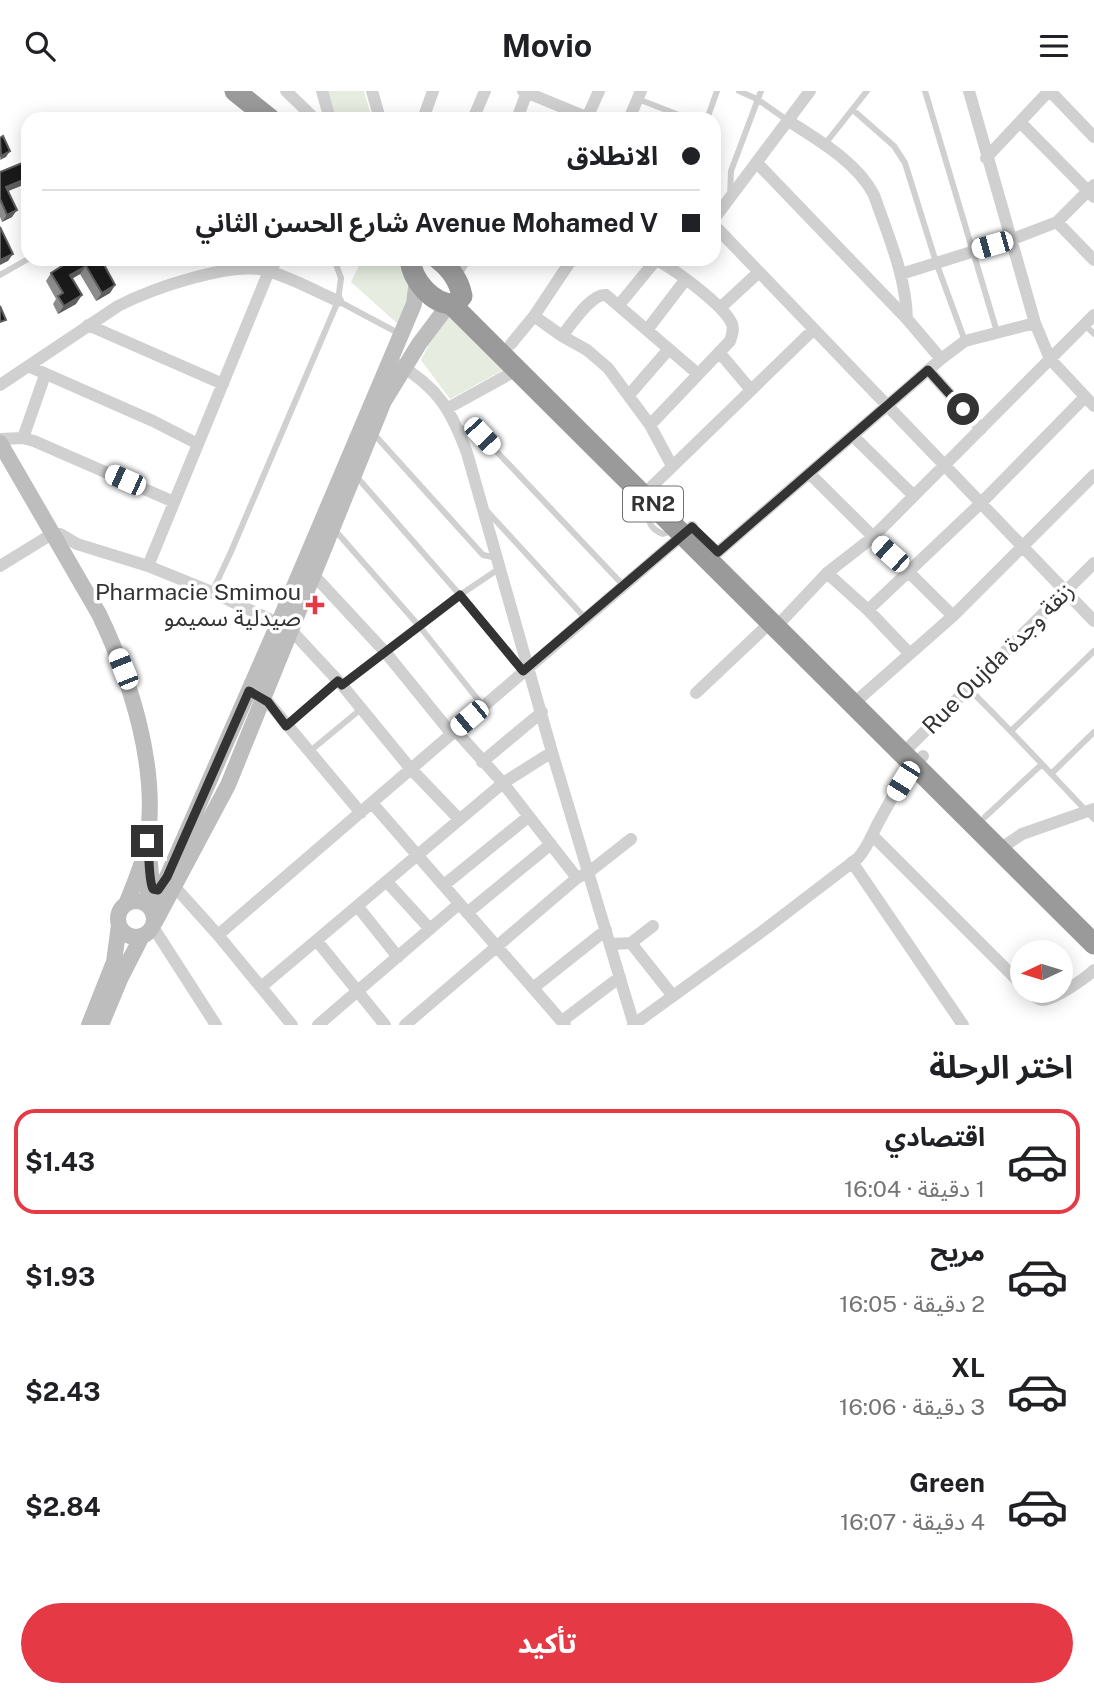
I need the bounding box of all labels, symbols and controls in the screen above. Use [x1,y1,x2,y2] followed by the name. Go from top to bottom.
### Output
[21,27,59,65] icon: search
[502,27,592,64] text: Movio
[1035,27,1073,65] icon: menu
[567,140,658,171] text: الانطلاق
[196,207,658,238] text: Avenue Mohamed V شارع الحسن الثاني
[969,229,1016,261] car
[947,393,979,425] route start
[460,413,505,459] car
[102,462,149,498] car
[623,487,683,521] road number: RN2
[868,532,913,576] car
[916,576,1080,740] street label: Rue Oujda زنقة وجدة
[95,578,301,632] place label: Pharmacie Smimou صيدلية سميمو
[307,597,323,613] marker: Pharmacie Smimou صيدلية سميمو
[106,646,141,692] car
[447,696,492,740] car
[883,758,924,804] car
[131,825,163,857] route end
[1010,940,1073,1003] north arrow
[1010,940,1073,1003] map controls
[929,1048,1073,1085] text: اختر الرحلة
[885,1121,985,1152] text: اقتصادي
[1006,1130,1069,1193] icon: car
[25,1146,95,1177] text: $1.43
[844,1175,985,1202] text: 1 دقيقة · 16:04
[930,1236,985,1267] text: مريح
[1006,1245,1069,1308] icon: car
[25,1261,95,1292] text: $1.93
[839,1290,985,1317] text: 2 دقيقة · 16:05
[951,1352,985,1383] text: XL
[1006,1360,1069,1423] icon: car
[25,1376,100,1407] text: $2.43
[839,1393,985,1420] text: 3 دقيقة · 16:06
[909,1467,985,1498] text: Green
[1006,1475,1069,1538] icon: car
[25,1491,101,1522] text: $2.84
[840,1508,985,1535] text: 4 دقيقة · 16:07
[21,1603,1073,1683] button: تأكيد

